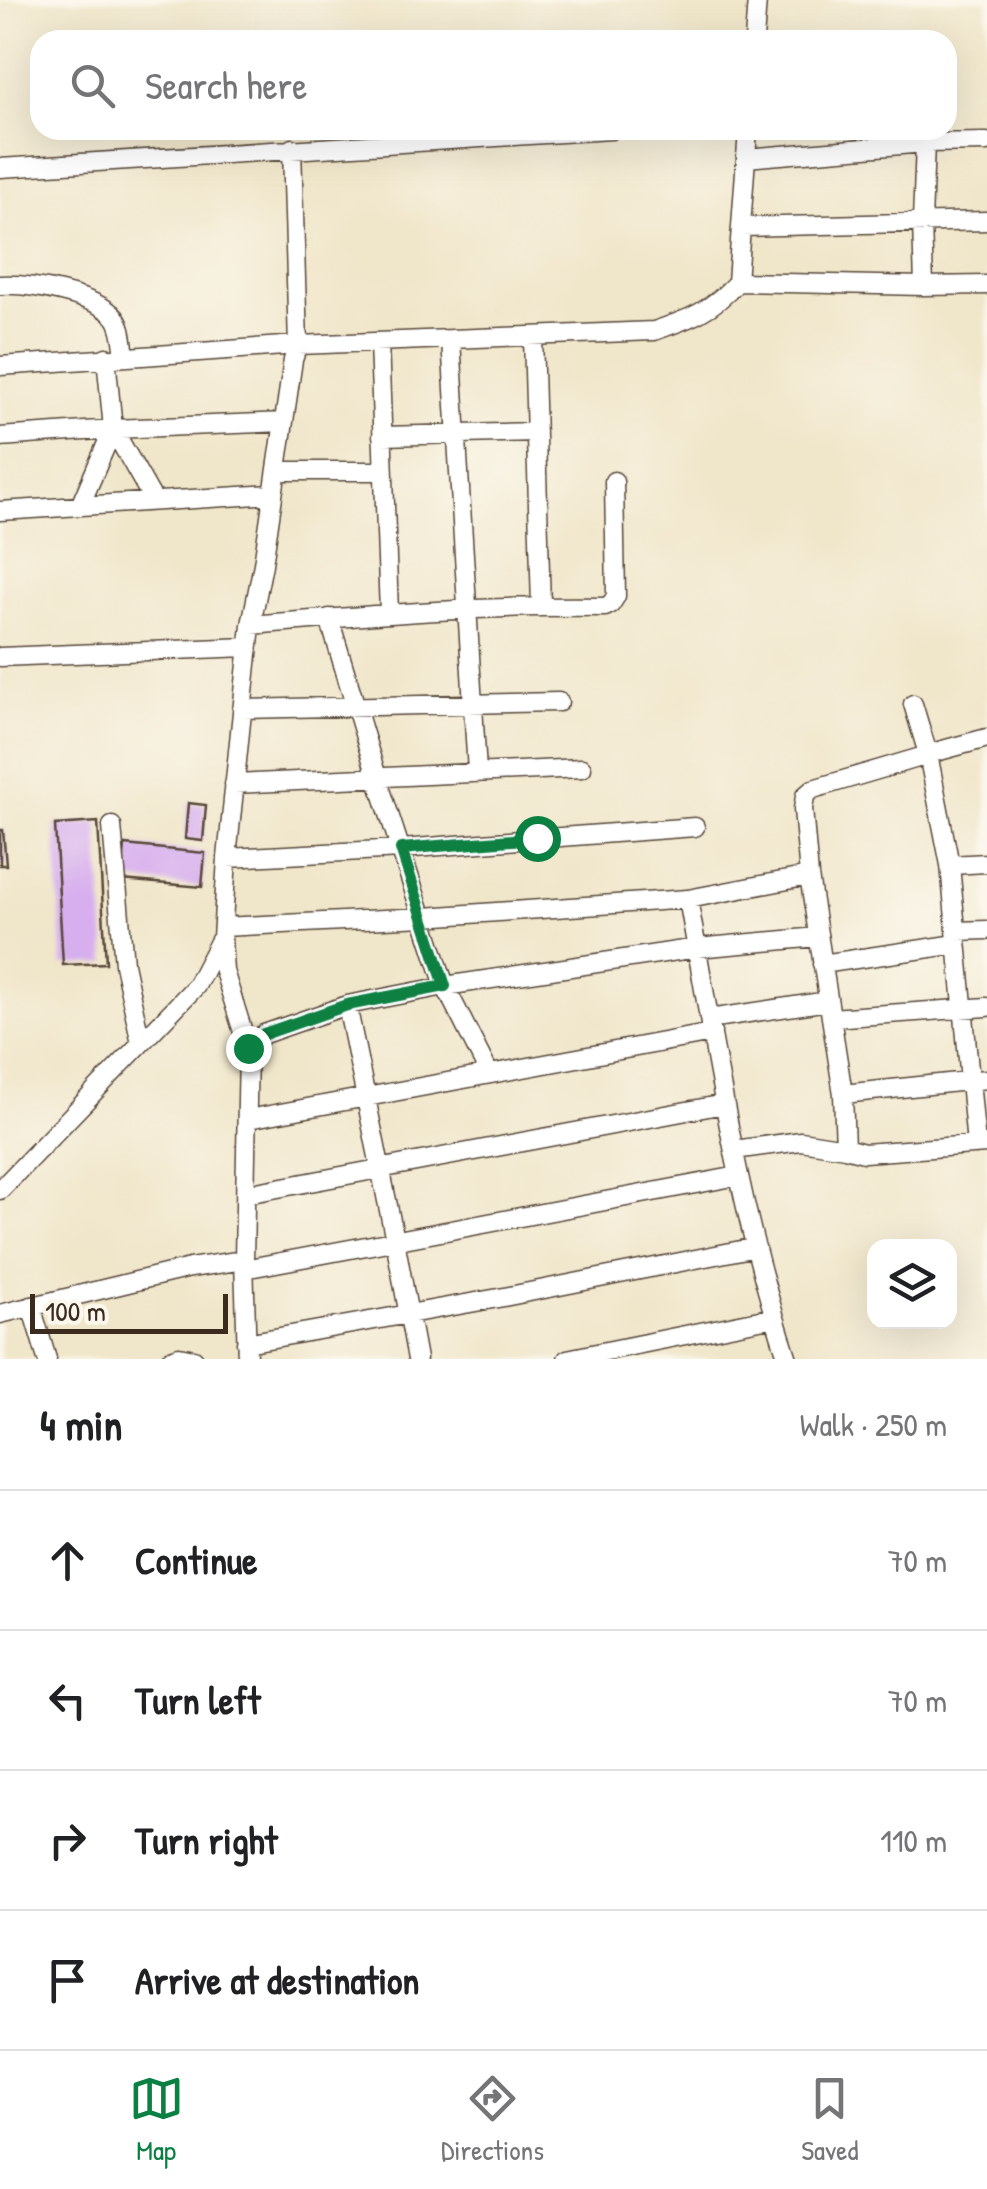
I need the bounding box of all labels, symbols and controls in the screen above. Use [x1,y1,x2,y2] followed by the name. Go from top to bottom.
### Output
[30,30,957,140] search box
[65,58,120,113] icon: search
[145,59,307,111] text: Search here
[515,816,561,862] route start
[226,1026,272,1072] route end
[867,1239,957,1329] map controls
[867,1239,957,1329] button: layers
[30,1289,228,1334] scale bar
[45,1292,106,1330] text: 100 m
[40,1396,122,1453] text: 4 min
[800,1403,947,1446] text: Walk · 250 m
[40,1533,95,1588] icon: ahead
[135,1534,257,1586] text: Continue
[888,1539,947,1582] text: 70 m
[40,1673,95,1728] icon: left
[135,1674,260,1726] text: Turn left
[888,1679,947,1722] text: 70 m
[40,1813,95,1868] icon: right
[135,1814,278,1866] text: Turn right
[880,1819,947,1862] text: 110 m
[40,1953,95,2008] icon: arrive
[135,1954,419,2006] text: Arrive at destination
[129,2071,184,2169] tab: Map
[441,2071,544,2169] tab: Directions
[801,2071,858,2169] tab: Saved

